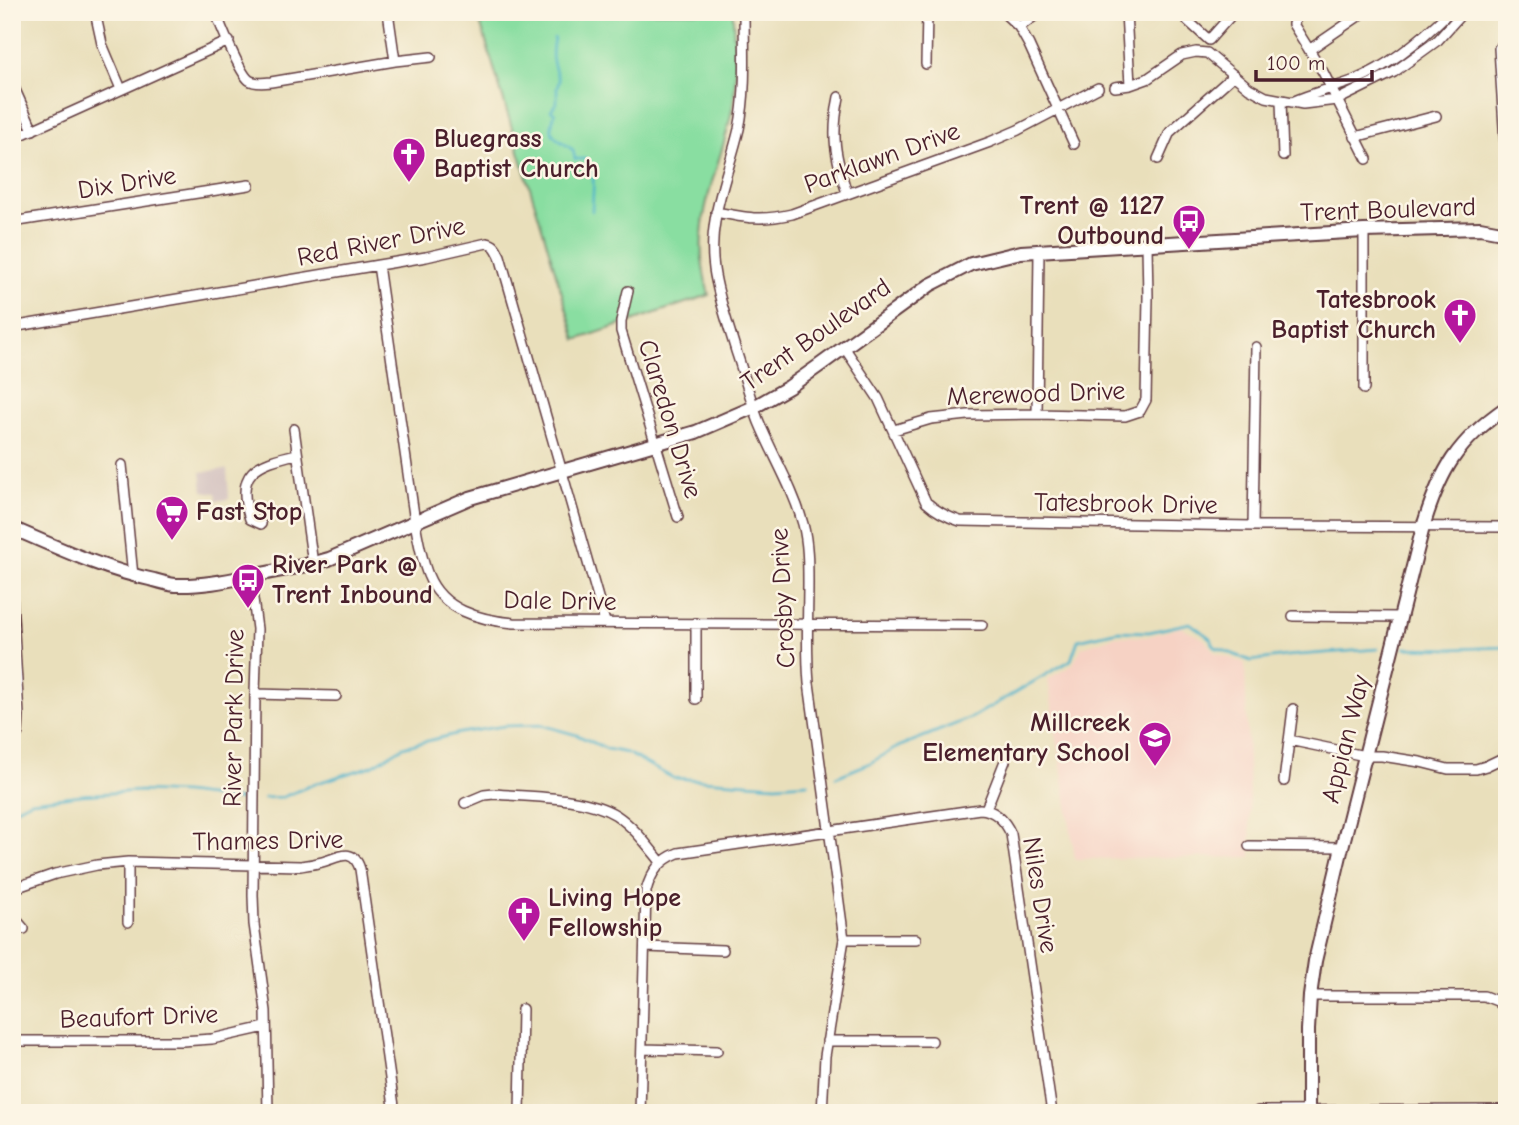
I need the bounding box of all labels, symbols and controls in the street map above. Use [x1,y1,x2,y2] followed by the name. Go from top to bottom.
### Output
[1256,38,1372,82] scale bar
[1267,51,1325,75] text: 100 m
[800,116,964,200] street label: Parklawn Drive
[434,124,599,184] place label: Bluegrass Baptist Church
[390,135,428,184] church icon: Bluegrass Baptist Church
[76,160,178,206] street label: Dix Drive
[1020,191,1164,251] place label: Trent @ 1127 Outbound
[1300,192,1476,228] street label: Trent Boulevard
[1170,202,1208,251] bus stop icon: Trent @ 1127 Outbound
[295,211,467,273] street label: Red River Drive
[735,272,897,398] street label: Trent Boulevard
[1271,285,1436,345] place label: Tatesbrook Baptist Church
[1441,296,1479,345] church icon: Tatesbrook Baptist Church
[632,336,708,502] street label: Claredon Drive
[946,376,1126,412] street label: Merewood Drive
[1034,487,1218,521] street label: Tatesbrook Drive
[153,493,191,542] supermarket icon: Fast Stop
[196,497,302,527] place label: Fast Stop
[764,527,802,669] street label: Crosby Drive
[272,550,433,610] place label: River Park @ Trent Inbound
[229,561,267,610] bus stop icon: River Park @ Trent Inbound
[503,585,617,617] street label: Dale Drive
[217,629,251,807] street label: River Park Drive
[1316,671,1376,806] street label: Appian Way
[922,708,1130,768] place label: Millcreek Elementary School
[1136,719,1174,768] school or university icon: Millcreek Elementary School
[192,825,344,857] street label: Thames Drive
[1016,835,1064,955] street label: Niles Drive
[548,883,681,943] place label: Living Hope Fellowship
[505,894,543,943] church icon: Living Hope Fellowship
[59,999,219,1035] street label: Beaufort Drive

